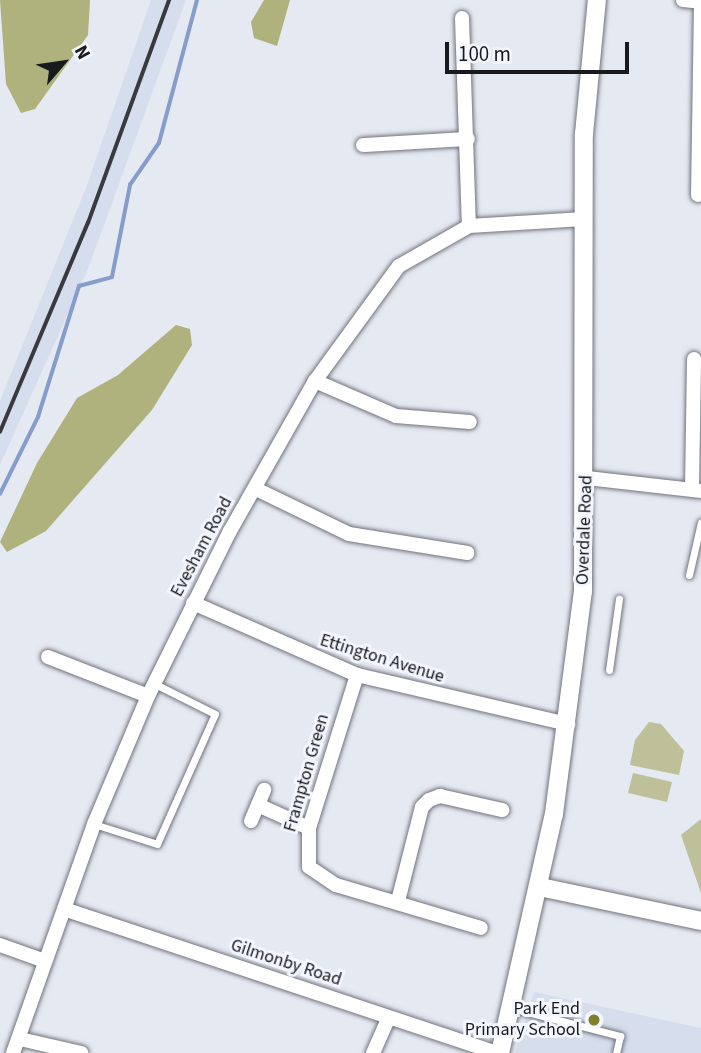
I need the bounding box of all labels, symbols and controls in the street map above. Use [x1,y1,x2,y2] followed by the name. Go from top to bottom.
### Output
[28,28,98,98] north arrow
[449,28,633,72] scale bar
[458,39,511,69] text: 100 m
[67,40,97,65] text: N
[572,475,598,585] street label: Overdale Road
[167,493,237,601] street label: Evesham Road
[317,630,447,688] street label: Ettington Avenue
[280,711,334,835] street label: Frampton Green
[228,935,344,991] street label: Gilmonby Road
[465,999,580,1042] place label: Park End Primary School
[586,1012,602,1028] marker: Park End Primary School

